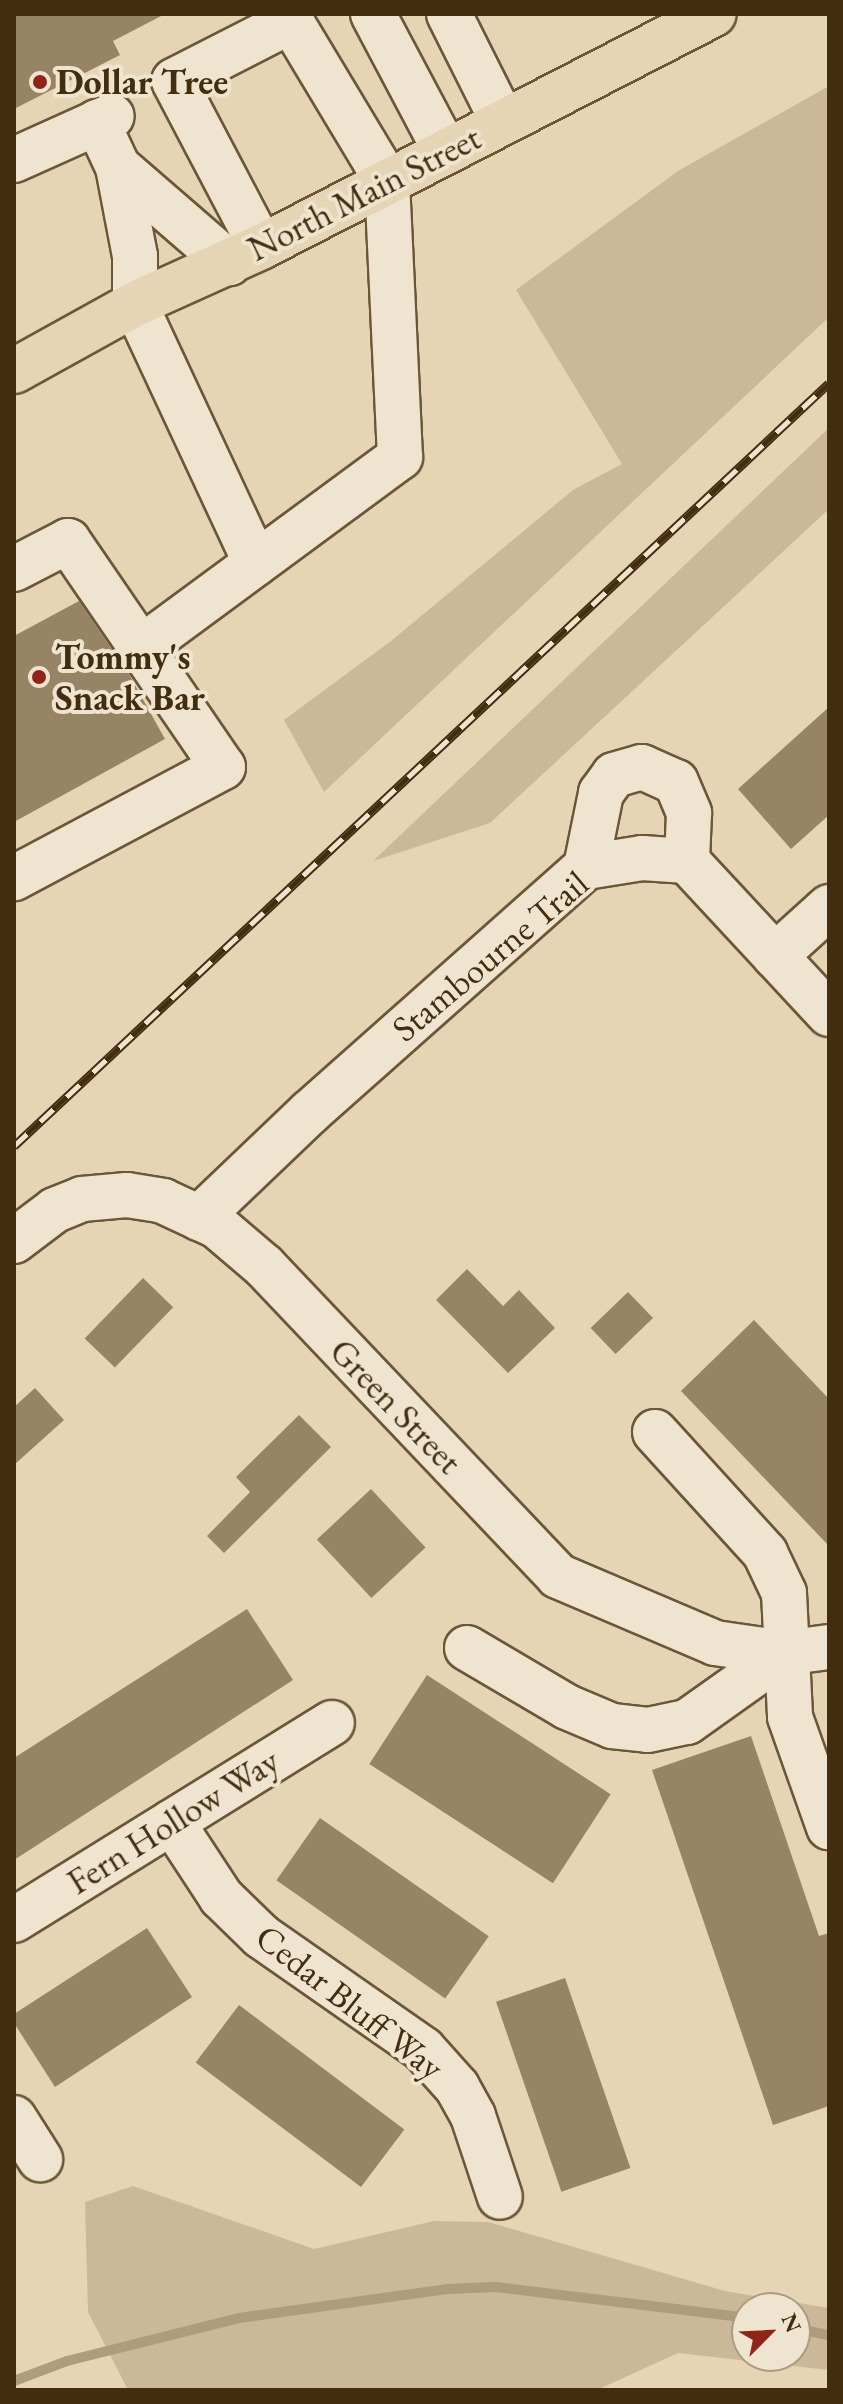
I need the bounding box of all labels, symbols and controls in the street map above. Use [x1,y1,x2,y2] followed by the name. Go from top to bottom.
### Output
[56,60,228,104] place label: Dollar Tree
[31,73,49,91] marker: Dollar Tree
[240,116,488,270] street label: North Main Street
[55,634,205,719] place label: Tommy's Snack Bar
[30,668,48,686] marker: Tommy's Snack Bar
[383,862,597,1050] street label: Stambourne Trail
[321,1329,471,1483] street label: Green Street
[59,1739,287,1903] street label: Fern Hollow Way
[247,1915,453,2089] street label: Cedar Bluff Way
[731,2292,811,2372] north arrow
[775,2309,808,2337] text: N

